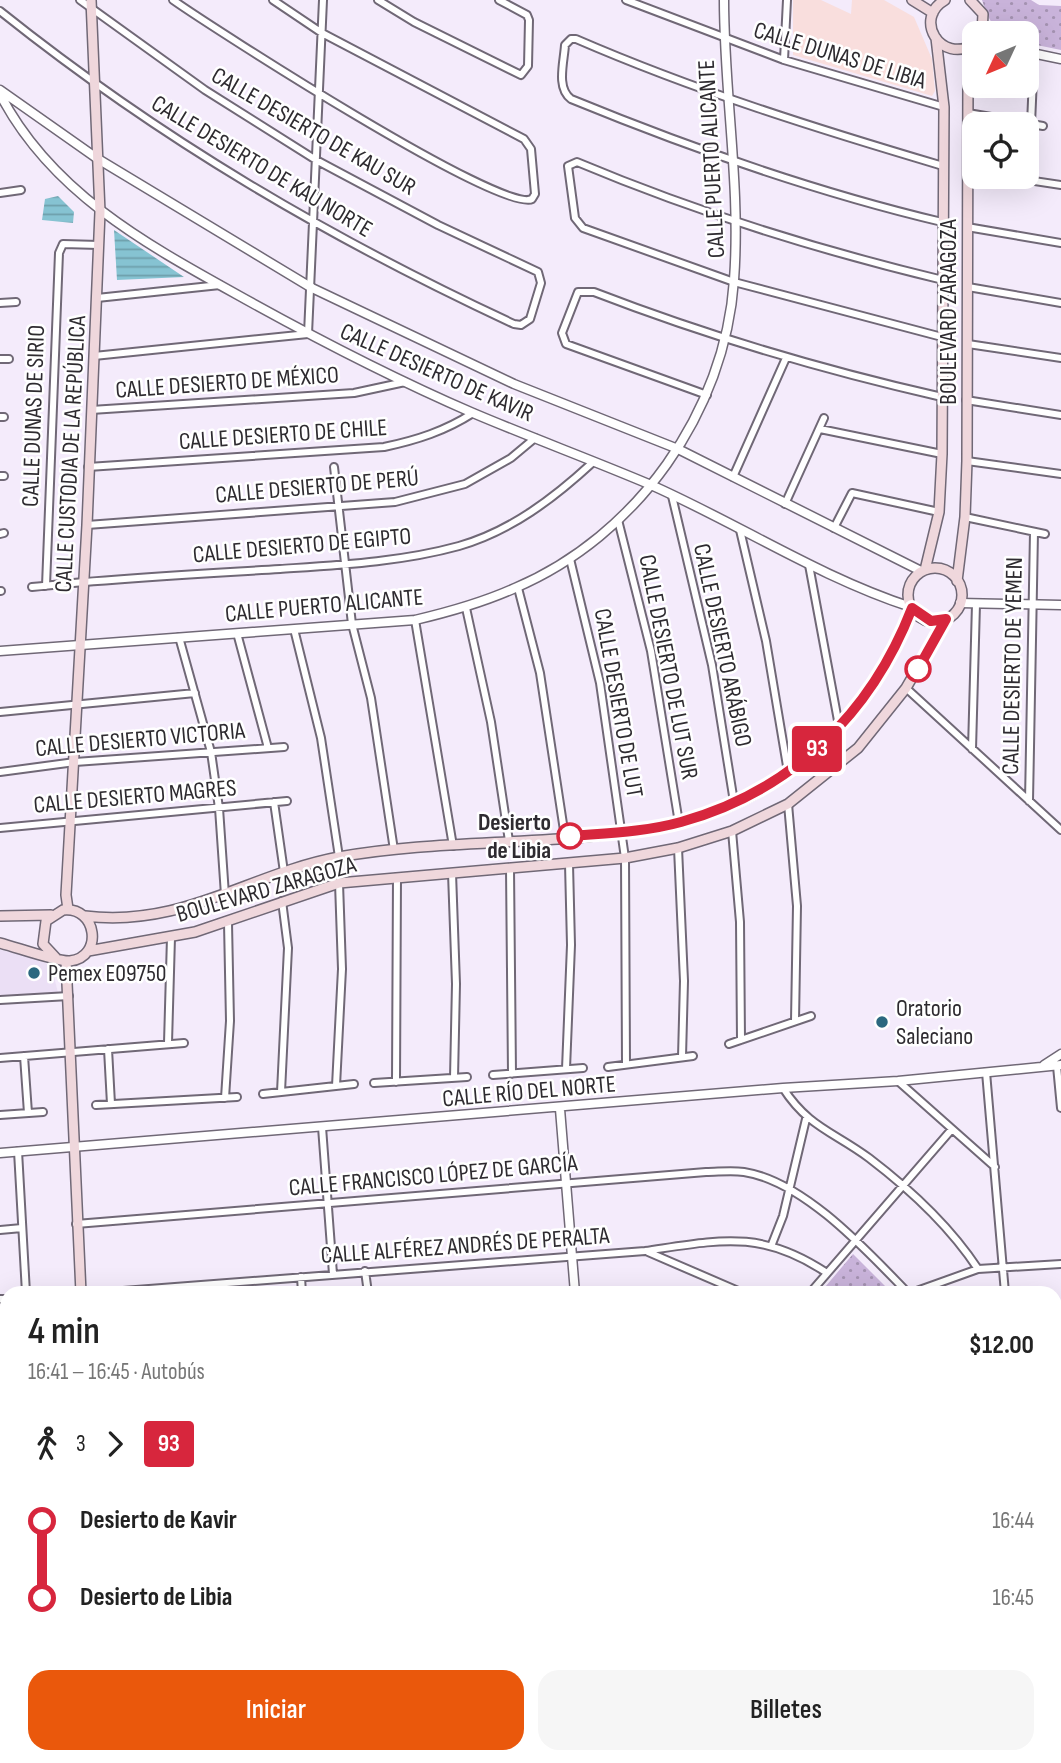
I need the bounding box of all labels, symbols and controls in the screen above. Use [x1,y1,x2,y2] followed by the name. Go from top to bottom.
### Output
[750,15,930,96] street label: CALLE DUNAS DE LIBIA
[962,21,1040,98] north arrow
[962,21,1039,189] map controls
[692,59,731,259] street label: CALLE PUERTO ALICANTE
[206,61,421,202] street label: CALLE DESIERTO DE KAU SUR
[146,89,377,244] street label: CALLE DESIERTO DE KAU NORTE
[962,112,1039,189] button: locate
[934,219,963,405] street label: BOULEVARD ZARAGOZA
[49,314,92,593] street label: CALLE CUSTODIA DE LA REPÚBLICA
[336,317,538,428] street label: CALLE DESIERTO DE KAVIR
[16,325,51,508] street label: CALLE DUNAS DE SIRIO
[114,360,340,405] street label: CALLE DESIERTO DE MÉXICO
[178,413,388,456] street label: CALLE DESIERTO DE CHILE
[214,463,420,510] street label: CALLE DESIERTO DE PERÚ
[192,522,412,569] street label: CALLE DESIERTO DE EGIPTO
[687,541,758,749] street label: CALLE DESIERTO ARÁBIGO
[632,552,705,782] street label: CALLE DESIERTO DE LUT SUR
[996,557,1029,775] street label: CALLE DESIERTO DE YEMEN
[224,582,424,629] street label: CALLE PUERTO ALICANTE
[588,606,649,800] street label: CALLE DESIERTO DE LUT
[905,656,931,682] unlabelled marker
[34,716,247,763] street label: CALLE DESIERTO VICTORIA
[786,726,848,772] line badge: 93
[806,734,828,763] text: 93
[32,773,238,820] street label: CALLE DESIERTO MAGRES
[478,808,551,865] place label: Desierto de Libia
[557,823,583,849] marker: Desierto de Libia
[173,850,360,929] street label: BOULEVARD ZARAGOZA
[48,959,167,988] place label: Pemex E09750
[26,965,42,981] marker: Pemex E09750
[896,994,973,1051] place label: Oratorio Saleciano
[874,1014,890,1030] marker: Oratorio Saleciano
[441,1069,617,1114] street label: CALLE RÍO DEL NORTE
[287,1148,579,1203] street label: CALLE FRANCISCO LÓPEZ DE GARCÍA
[320,1221,611,1270] street label: CALLE ALFÉREZ ANDRÉS DE PERALTA
[28,1309,100,1354] text: 4 min
[969,1330,1034,1361] text: $12.00
[28,1358,205,1386] text: 16:41 – 16:45 · Autobús
[28,1425,66,1463] icon: walk
[96,1425,134,1463] icon: forward
[158,1429,180,1458] text: 93
[76,1430,86,1458] text: 3
[80,1505,237,1536] text: Desierto de Kavir
[992,1507,1034,1535] text: 16:44
[80,1582,232,1613] text: Desierto de Libia
[993,1584,1034,1612] text: 16:45
[28,1670,524,1750] button: Iniciar
[538,1670,1034,1750] button: Billetes

